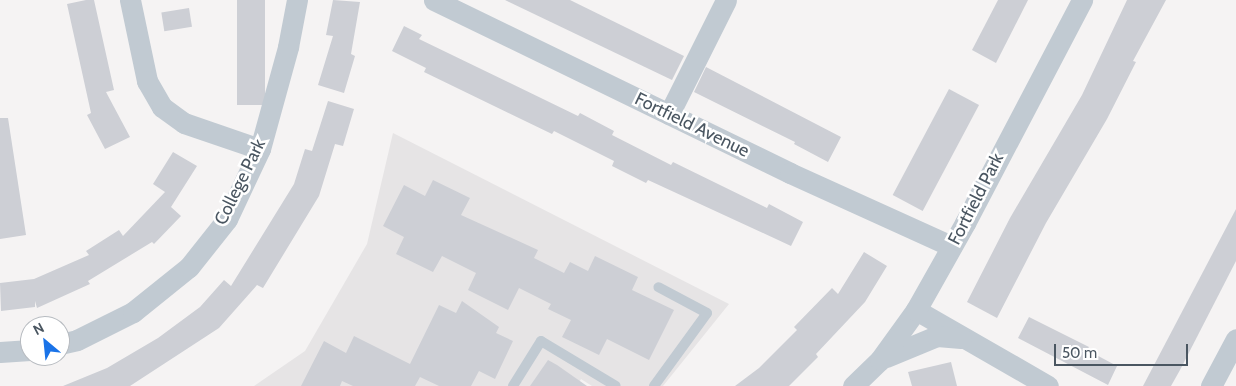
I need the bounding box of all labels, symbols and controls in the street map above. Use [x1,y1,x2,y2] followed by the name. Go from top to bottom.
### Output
[631,88,753,162] street label: Fortfield Avenue
[210,135,270,229] street label: College Park
[944,150,1008,248] street label: Fortfield Park
[20,316,70,366] north arrow
[30,318,47,339] text: N
[1056,334,1190,366] scale bar
[1062,344,1097,362] text: 50 m

